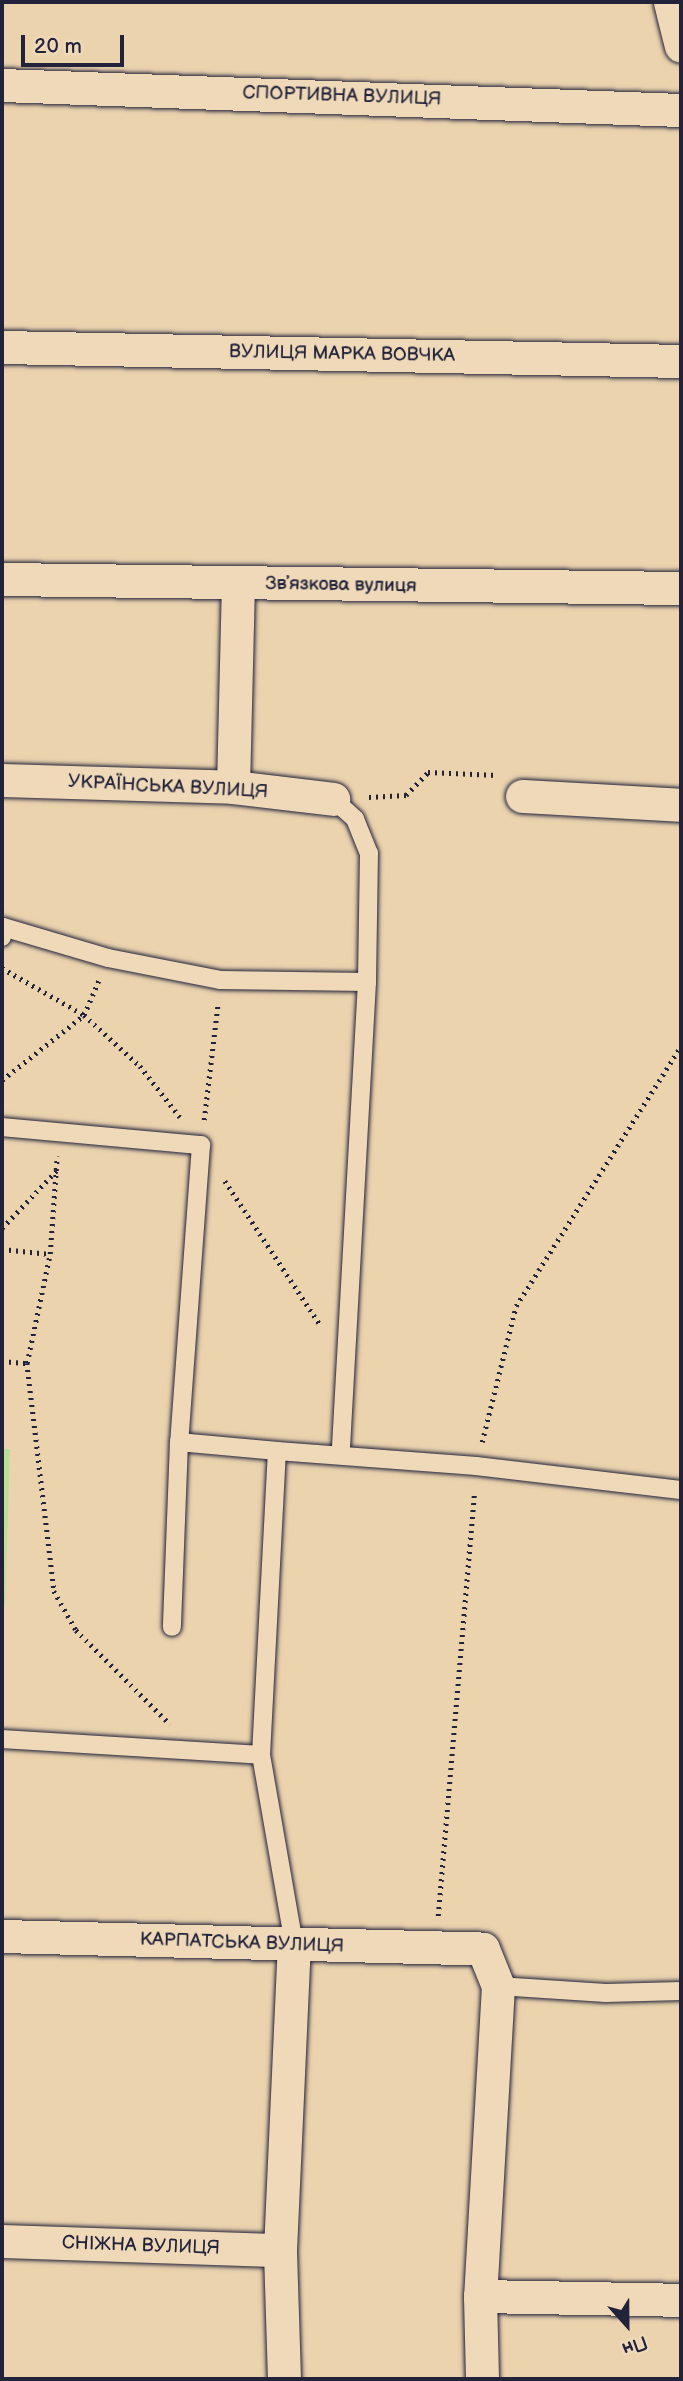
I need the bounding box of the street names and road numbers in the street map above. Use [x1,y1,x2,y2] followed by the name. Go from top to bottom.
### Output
[242,81,442,111] street label: СПОРТИВНА ВУЛИЦЯ
[229,341,455,367] street label: ВУЛИЦЯ МАРКА ВОВЧКА
[265,572,417,598] street label: Звʼязкова вулиця
[67,770,269,804] street label: УКРАЇНСЬКА ВУЛИЦЯ
[139,1928,345,1958] street label: КАРПАТСЬКА ВУЛИЦЯ
[62,2232,220,2260] street label: СНІЖНА ВУЛИЦЯ

